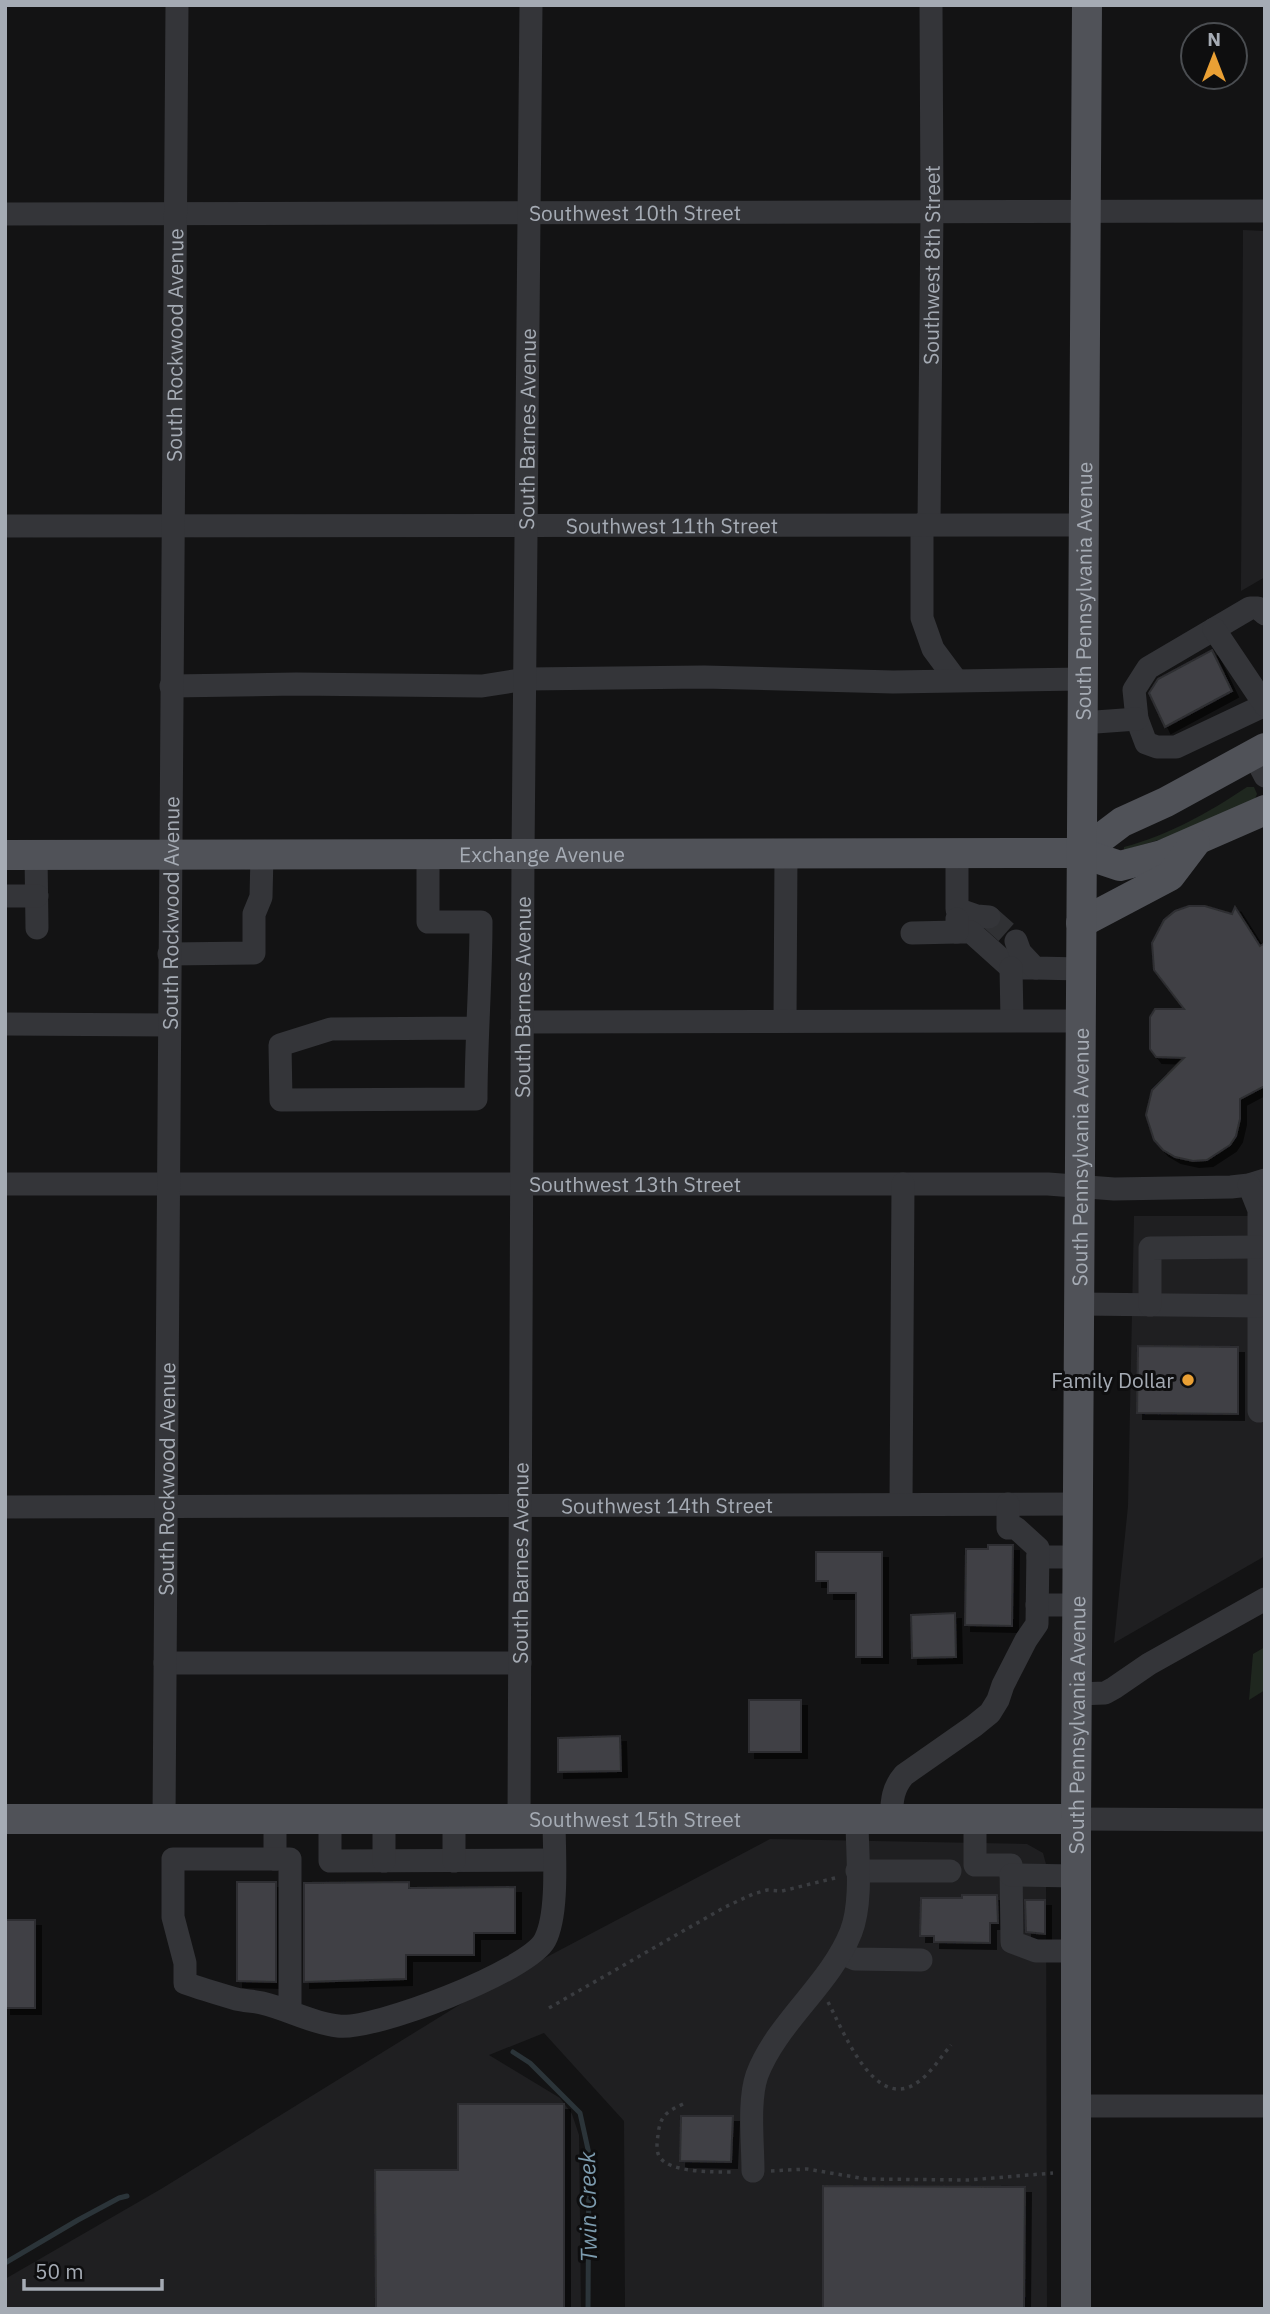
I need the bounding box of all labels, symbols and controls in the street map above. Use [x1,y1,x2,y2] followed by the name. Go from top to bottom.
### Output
[1179,21,1249,91] north arrow
[1207,27,1221,51] text: N
[917,165,946,365] street label: Southwest 8th Street
[529,198,741,227] street label: Southwest 10th Street
[160,228,189,462] street label: South Rockwood Avenue
[512,328,542,530] street label: South Barnes Avenue
[1069,462,1098,720] street label: South Pennsylvania Avenue
[566,511,778,539] street label: Southwest 11th Street
[156,796,185,1030] street label: South Rockwood Avenue
[459,840,625,868] street label: Exchange Avenue
[508,896,537,1098] street label: South Barnes Avenue
[1065,1028,1095,1286] street label: South Pennsylvania Avenue
[529,1170,741,1198] street label: Southwest 13th Street
[152,1362,181,1596] street label: South Rockwood Avenue
[1051,1366,1174,1394] place label: Family Dollar
[1180,1372,1196,1388] marker: Family Dollar
[506,1462,534,1664] street label: South Barnes Avenue
[561,1491,773,1519] street label: Southwest 14th Street
[1062,1596,1091,1854] street label: South Pennsylvania Avenue
[529,1805,741,1833] street label: Southwest 15th Street
[571,2150,603,2263] water label: Twin Creek
[24,2248,163,2292] scale bar
[35,2257,84,2285] text: 50 m

